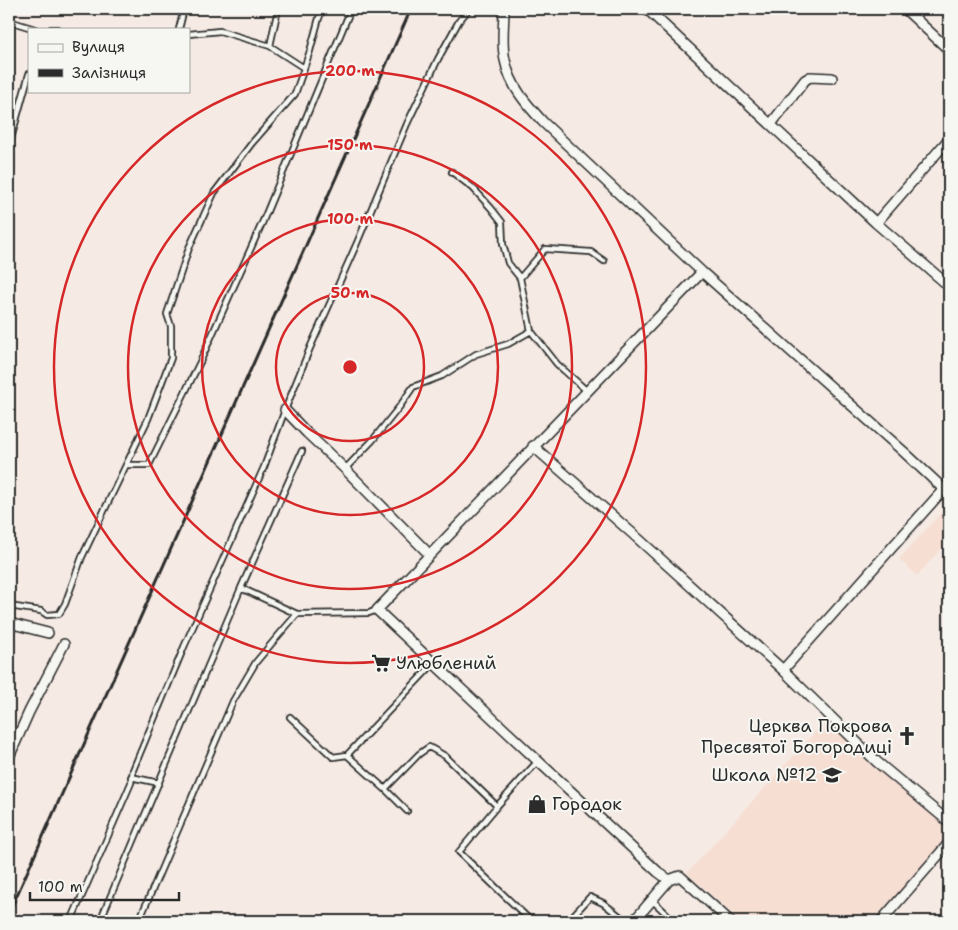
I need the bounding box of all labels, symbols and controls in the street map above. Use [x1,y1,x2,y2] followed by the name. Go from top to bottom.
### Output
[28,28,190,92] legend
[72,37,125,57] text: Вулиця
[325,61,375,81] text: 200 m
[72,63,146,83] text: Залізниця
[327,135,373,155] text: 150 m
[327,209,373,229] text: 100 m
[331,283,370,303] text: 50 m
[341,358,359,376] centre of rings
[396,651,497,675] place label: Улюблений
[370,652,392,674] supermarket icon: Улюблений
[701,714,892,759] place label: Церква Покрова Пресвятої Богородиці
[896,725,918,747] church icon: Церква Покрова Пресвятої Богородиці
[712,763,817,787] place label: Школа №12
[821,764,843,786] school or university icon: Школа №12
[552,792,622,816] place label: Городок
[526,793,548,815] shop icon: Городок
[30,870,179,902] scale bar
[38,877,83,897] text: 100 m

